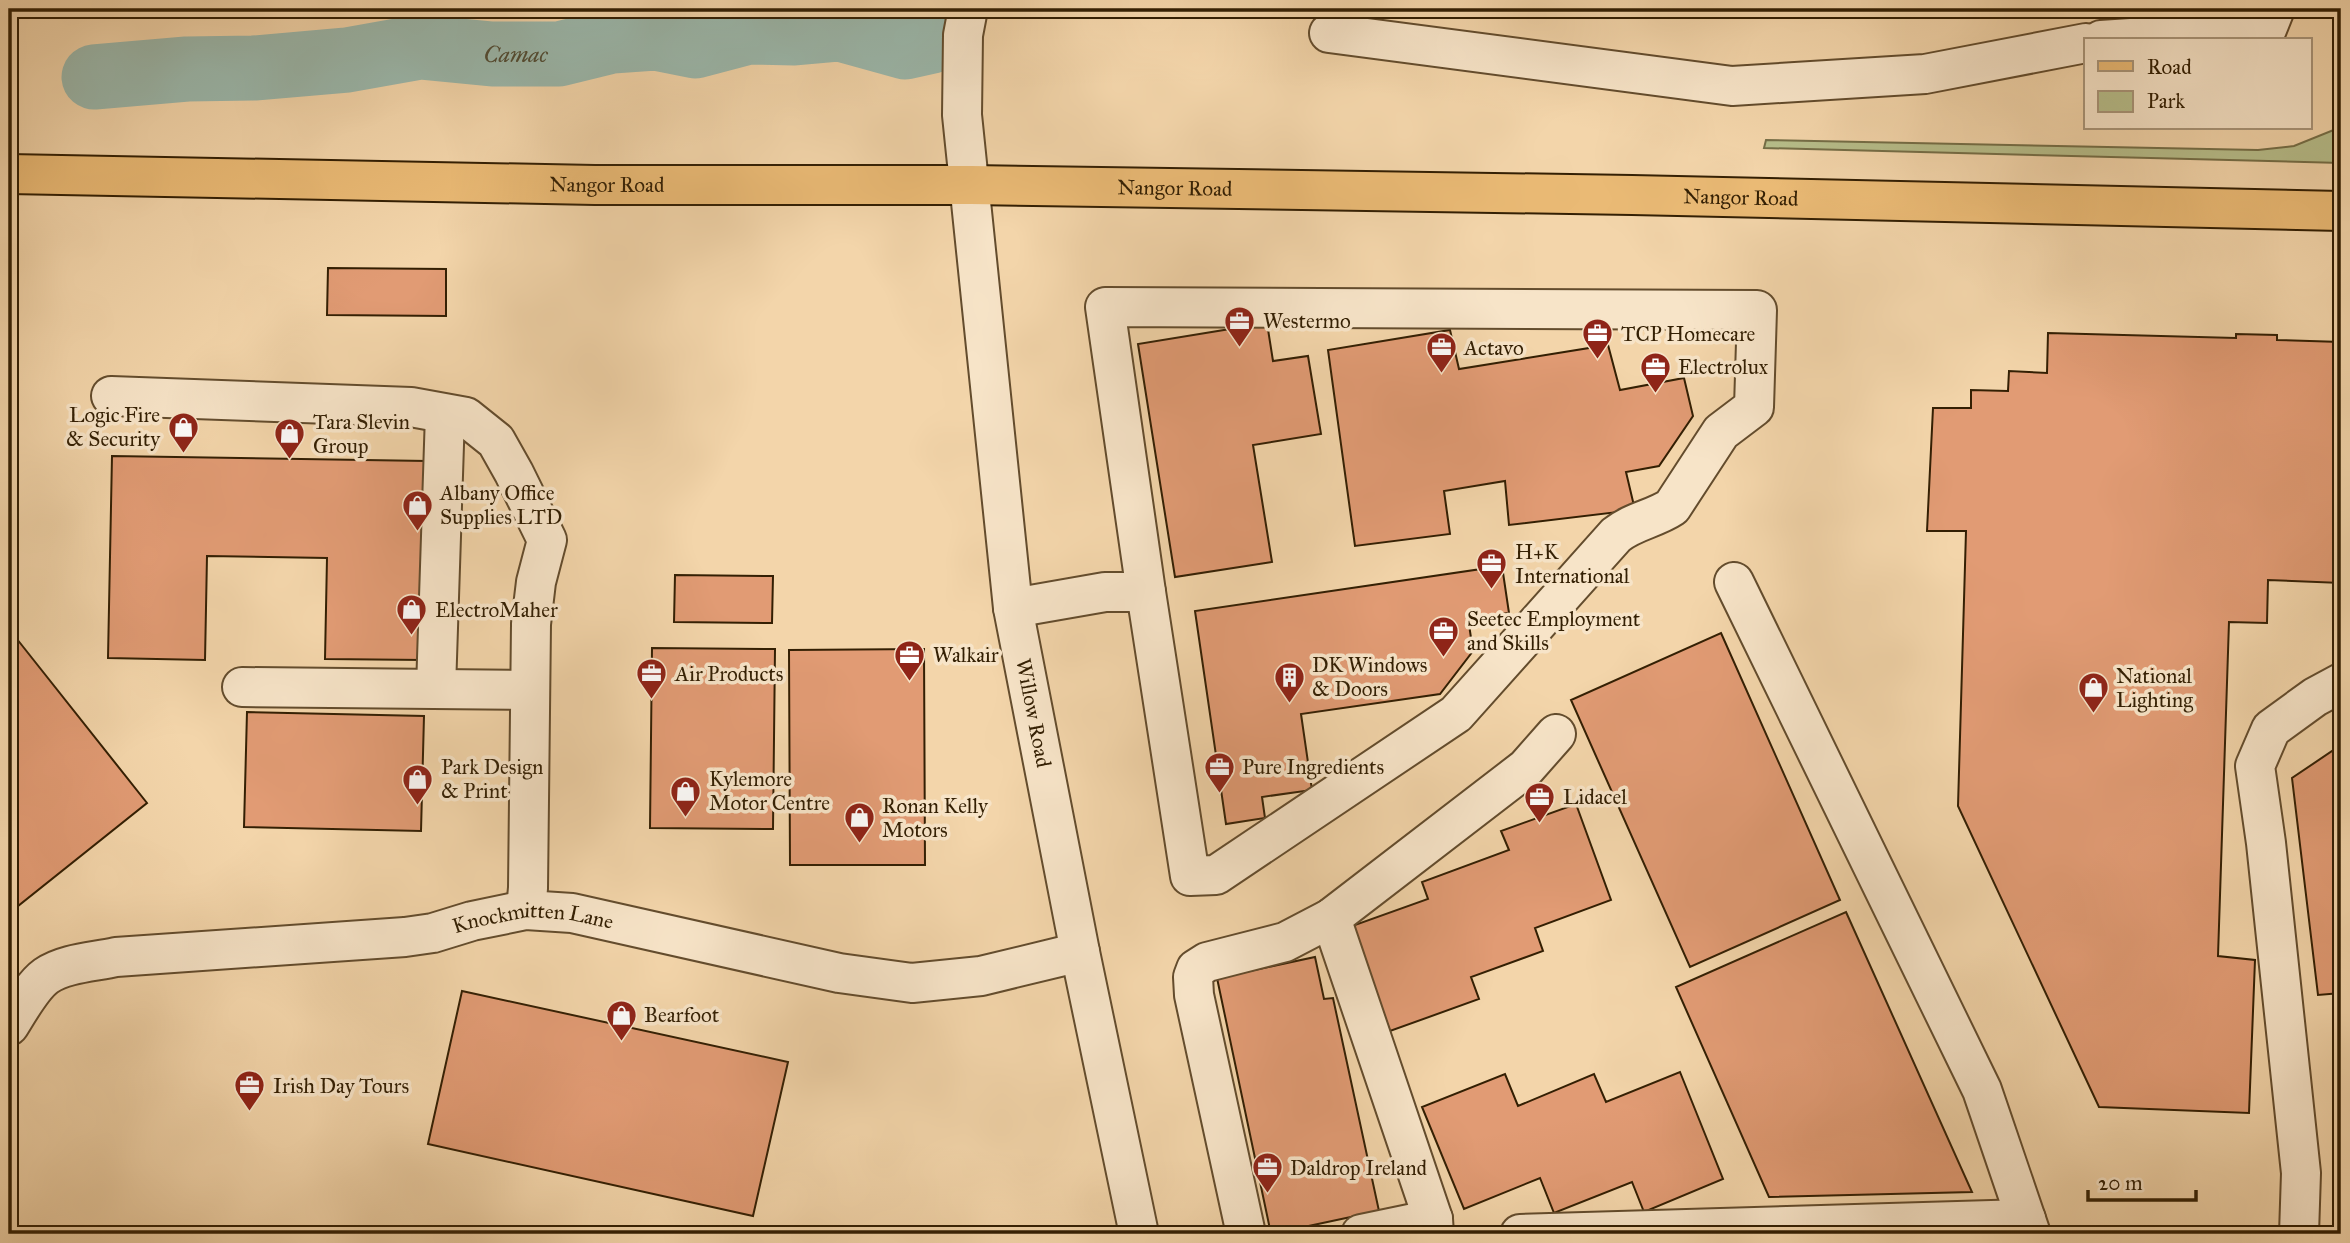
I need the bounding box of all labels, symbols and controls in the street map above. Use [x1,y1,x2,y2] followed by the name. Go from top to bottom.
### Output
[2084,38,2312,130] legend
[482,39,548,69] water label: Camac
[2147,54,2192,80] text: Road
[2147,88,2185,114] text: Park
[549,171,665,198] street label: Nangor Road
[1117,174,1233,202] street label: Nangor Road
[1683,183,1799,212] street label: Nangor Road
[1223,304,1257,348] office icon: Westermo
[1263,308,1351,334] place label: Westermo
[1581,317,1615,361] office icon: TCP Homecare
[1621,321,1756,347] place label: TCP Homecare
[1424,331,1458,375] office icon: Actavo
[1463,335,1524,361] place label: Actavo
[1638,350,1672,394] office icon: Electrolux
[1678,354,1769,380] place label: Electrolux
[66,402,161,452] place label: Logic Fire & Security
[313,409,410,459] place label: Tara Slevin Group
[166,410,200,454] shop icon: Logic Fire & Security
[273,417,307,461] shop icon: Tara Slevin Group
[439,480,562,530] place label: Albany Office Supplies LTD
[400,488,434,532] shop icon: Albany Office Supplies LTD
[1515,539,1630,589] place label: H+K International
[1475,547,1509,591] office icon: H+K International
[395,593,429,637] shop icon: ElectroMaher
[435,597,558,623] place label: ElectroMaher
[1467,606,1641,656] place label: Seetec Employment and Skills
[1427,614,1461,658] office icon: Seetec Employment and Skills
[893,638,927,682] office icon: Walkair
[933,642,999,668] place label: Walkair
[1312,652,1427,702] place label: DK Windows & Doors
[1010,656,1057,770] street label: Willow Road
[635,657,669,701] office icon: Air Products
[1272,660,1306,704] building icon: DK Windows & Doors
[674,661,783,687] place label: Air Products
[2116,663,2193,713] place label: National Lighting
[2076,671,2110,715] shop icon: National Lighting
[1202,750,1236,794] office icon: Pure Ingredients
[441,754,543,804] place label: Park Design & Print
[1242,754,1384,780] place label: Pure Ingredients
[401,762,435,806] shop icon: Park Design & Print
[709,766,830,816] place label: Kylemore Motor Centre
[669,774,703,818] shop icon: Kylemore Motor Centre
[1523,780,1557,824] office icon: Lidacel
[1563,784,1627,810] place label: Lidacel
[882,793,989,843] place label: Ronan Kelly Motors
[842,801,876,845] shop icon: Ronan Kelly Motors
[449,897,616,939] street label: Knockmitten Lane
[604,998,638,1042] shop icon: Bearfoot
[644,1002,720,1028] place label: Bearfoot
[233,1069,267,1113] office icon: Irish Day Tours
[273,1073,409,1099] place label: Irish Day Tours
[1250,1151,1284,1195] office icon: Daldrop Ireland
[1290,1155,1428,1181] place label: Daldrop Ireland
[2088,1159,2196,1203] scale bar
[2098,1170,2143,1196] text: 20 m

